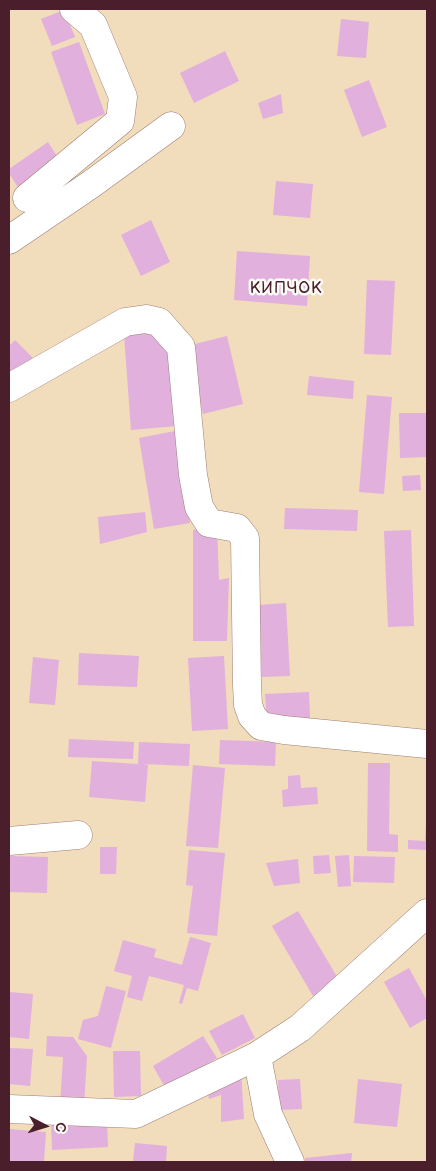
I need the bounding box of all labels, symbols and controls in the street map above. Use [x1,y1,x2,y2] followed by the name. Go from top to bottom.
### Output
[249,279,323,299] district label: КИПЧОК
[20,1101,70,1151] north arrow
[52,1122,69,1133] text: С

